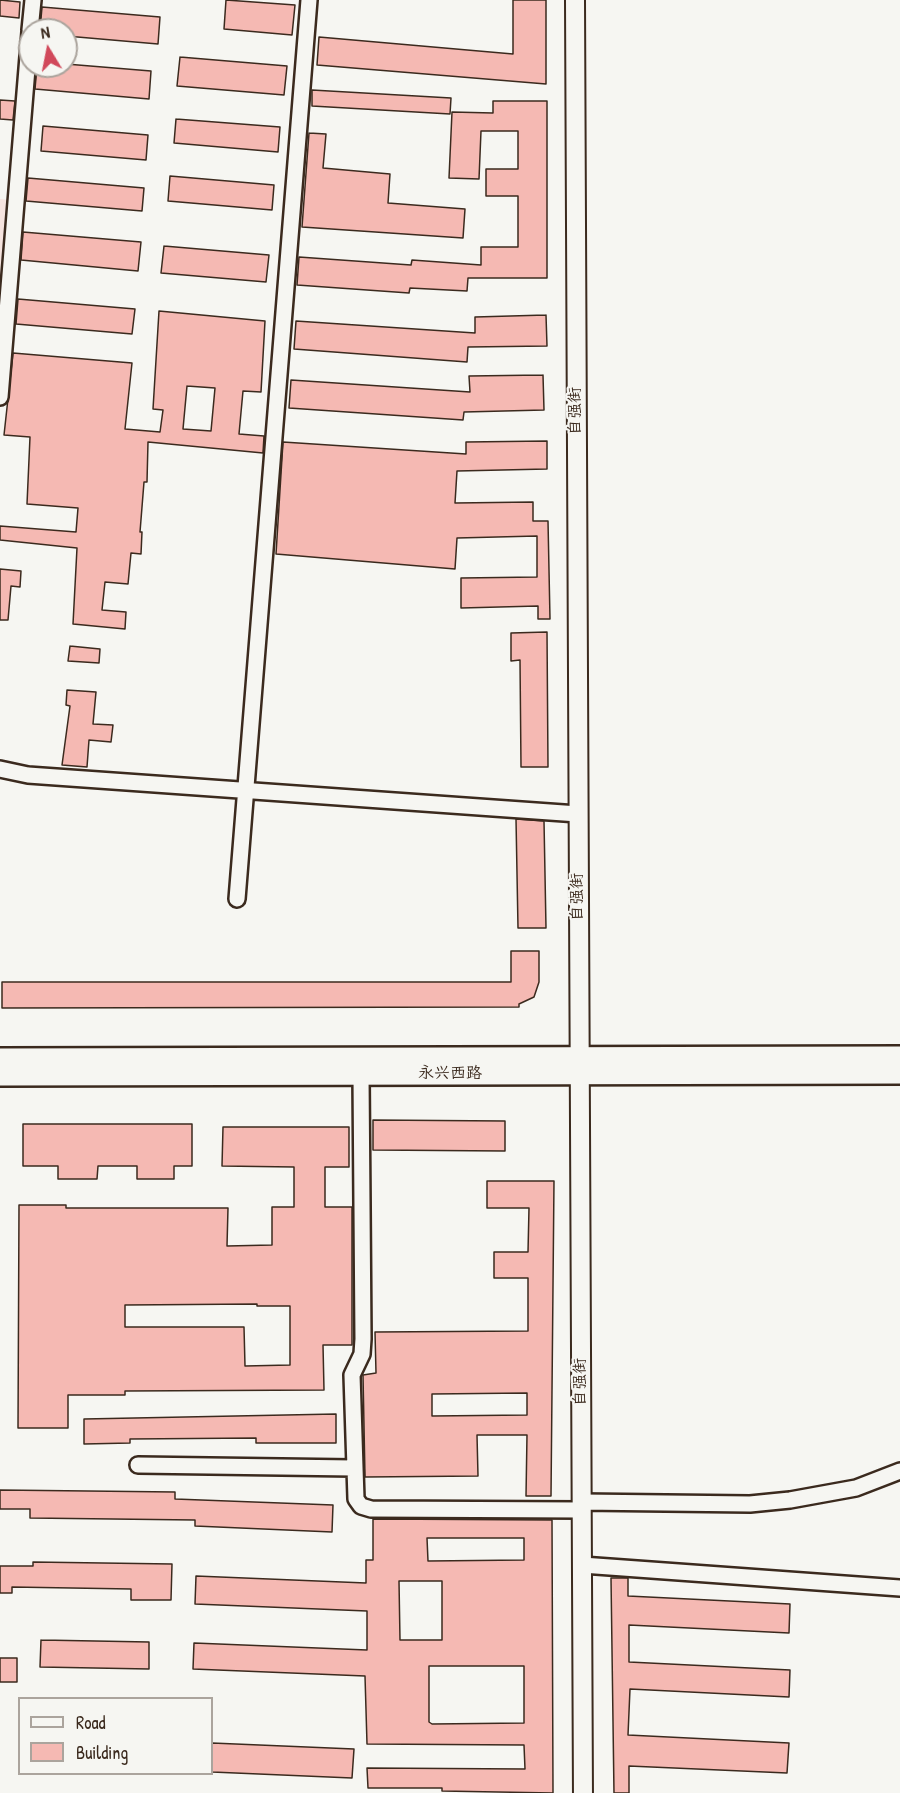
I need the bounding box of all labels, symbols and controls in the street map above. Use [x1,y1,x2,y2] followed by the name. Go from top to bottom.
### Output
[18,18,78,78] north arrow
[39,21,51,44] text: N
[566,387,586,435] street label: 自强街
[568,873,588,921] street label: 自强街
[418,1064,482,1084] street label: 永兴西路
[571,1358,591,1406] street label: 自强街
[18,1697,213,1775] legend
[76,1710,106,1735] text: Road
[76,1740,128,1765] text: Building

